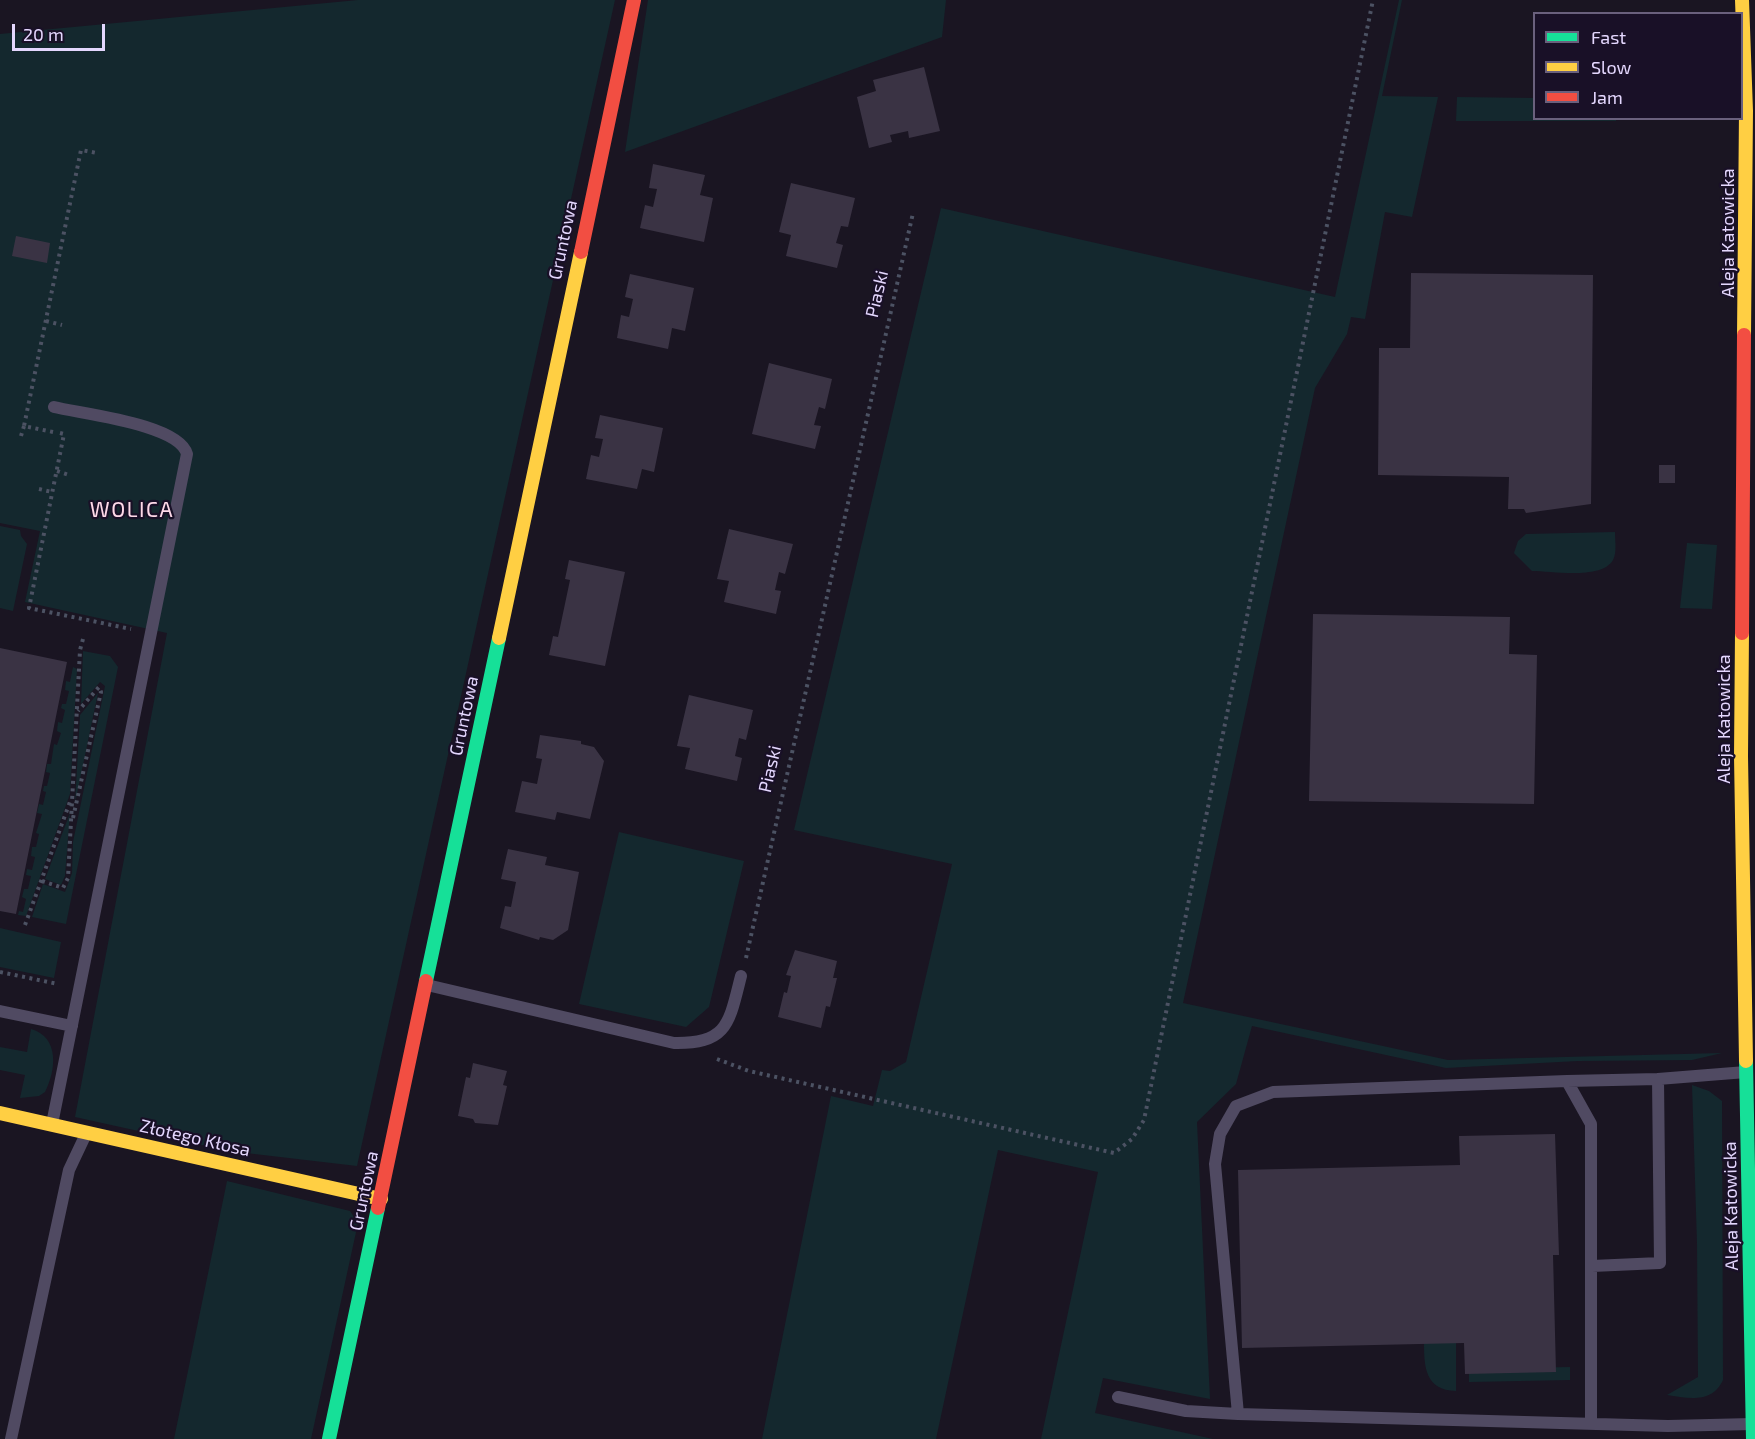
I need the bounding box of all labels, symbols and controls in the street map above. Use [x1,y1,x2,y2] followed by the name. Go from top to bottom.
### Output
[15,12,108,50] scale bar
[1533,12,1743,120] legend
[23,23,64,45] text: 20 m
[1591,26,1626,48] text: Fast
[1591,56,1631,78] text: Slow
[1591,86,1623,108] text: Jam
[1717,168,1739,298] street label: Aleja Katowicka
[544,198,582,282] street label: Gruntowa
[861,268,893,320] street label: Piaski
[90,497,174,523] district label: WOLICA
[1713,654,1735,784] street label: Aleja Katowicka
[445,674,483,758] street label: Gruntowa
[754,743,786,795] street label: Piaski
[138,1115,252,1161] street label: Złotego Kłosa
[1719,1141,1743,1271] street label: Aleja Katowicka
[345,1149,383,1233] street label: Gruntowa

